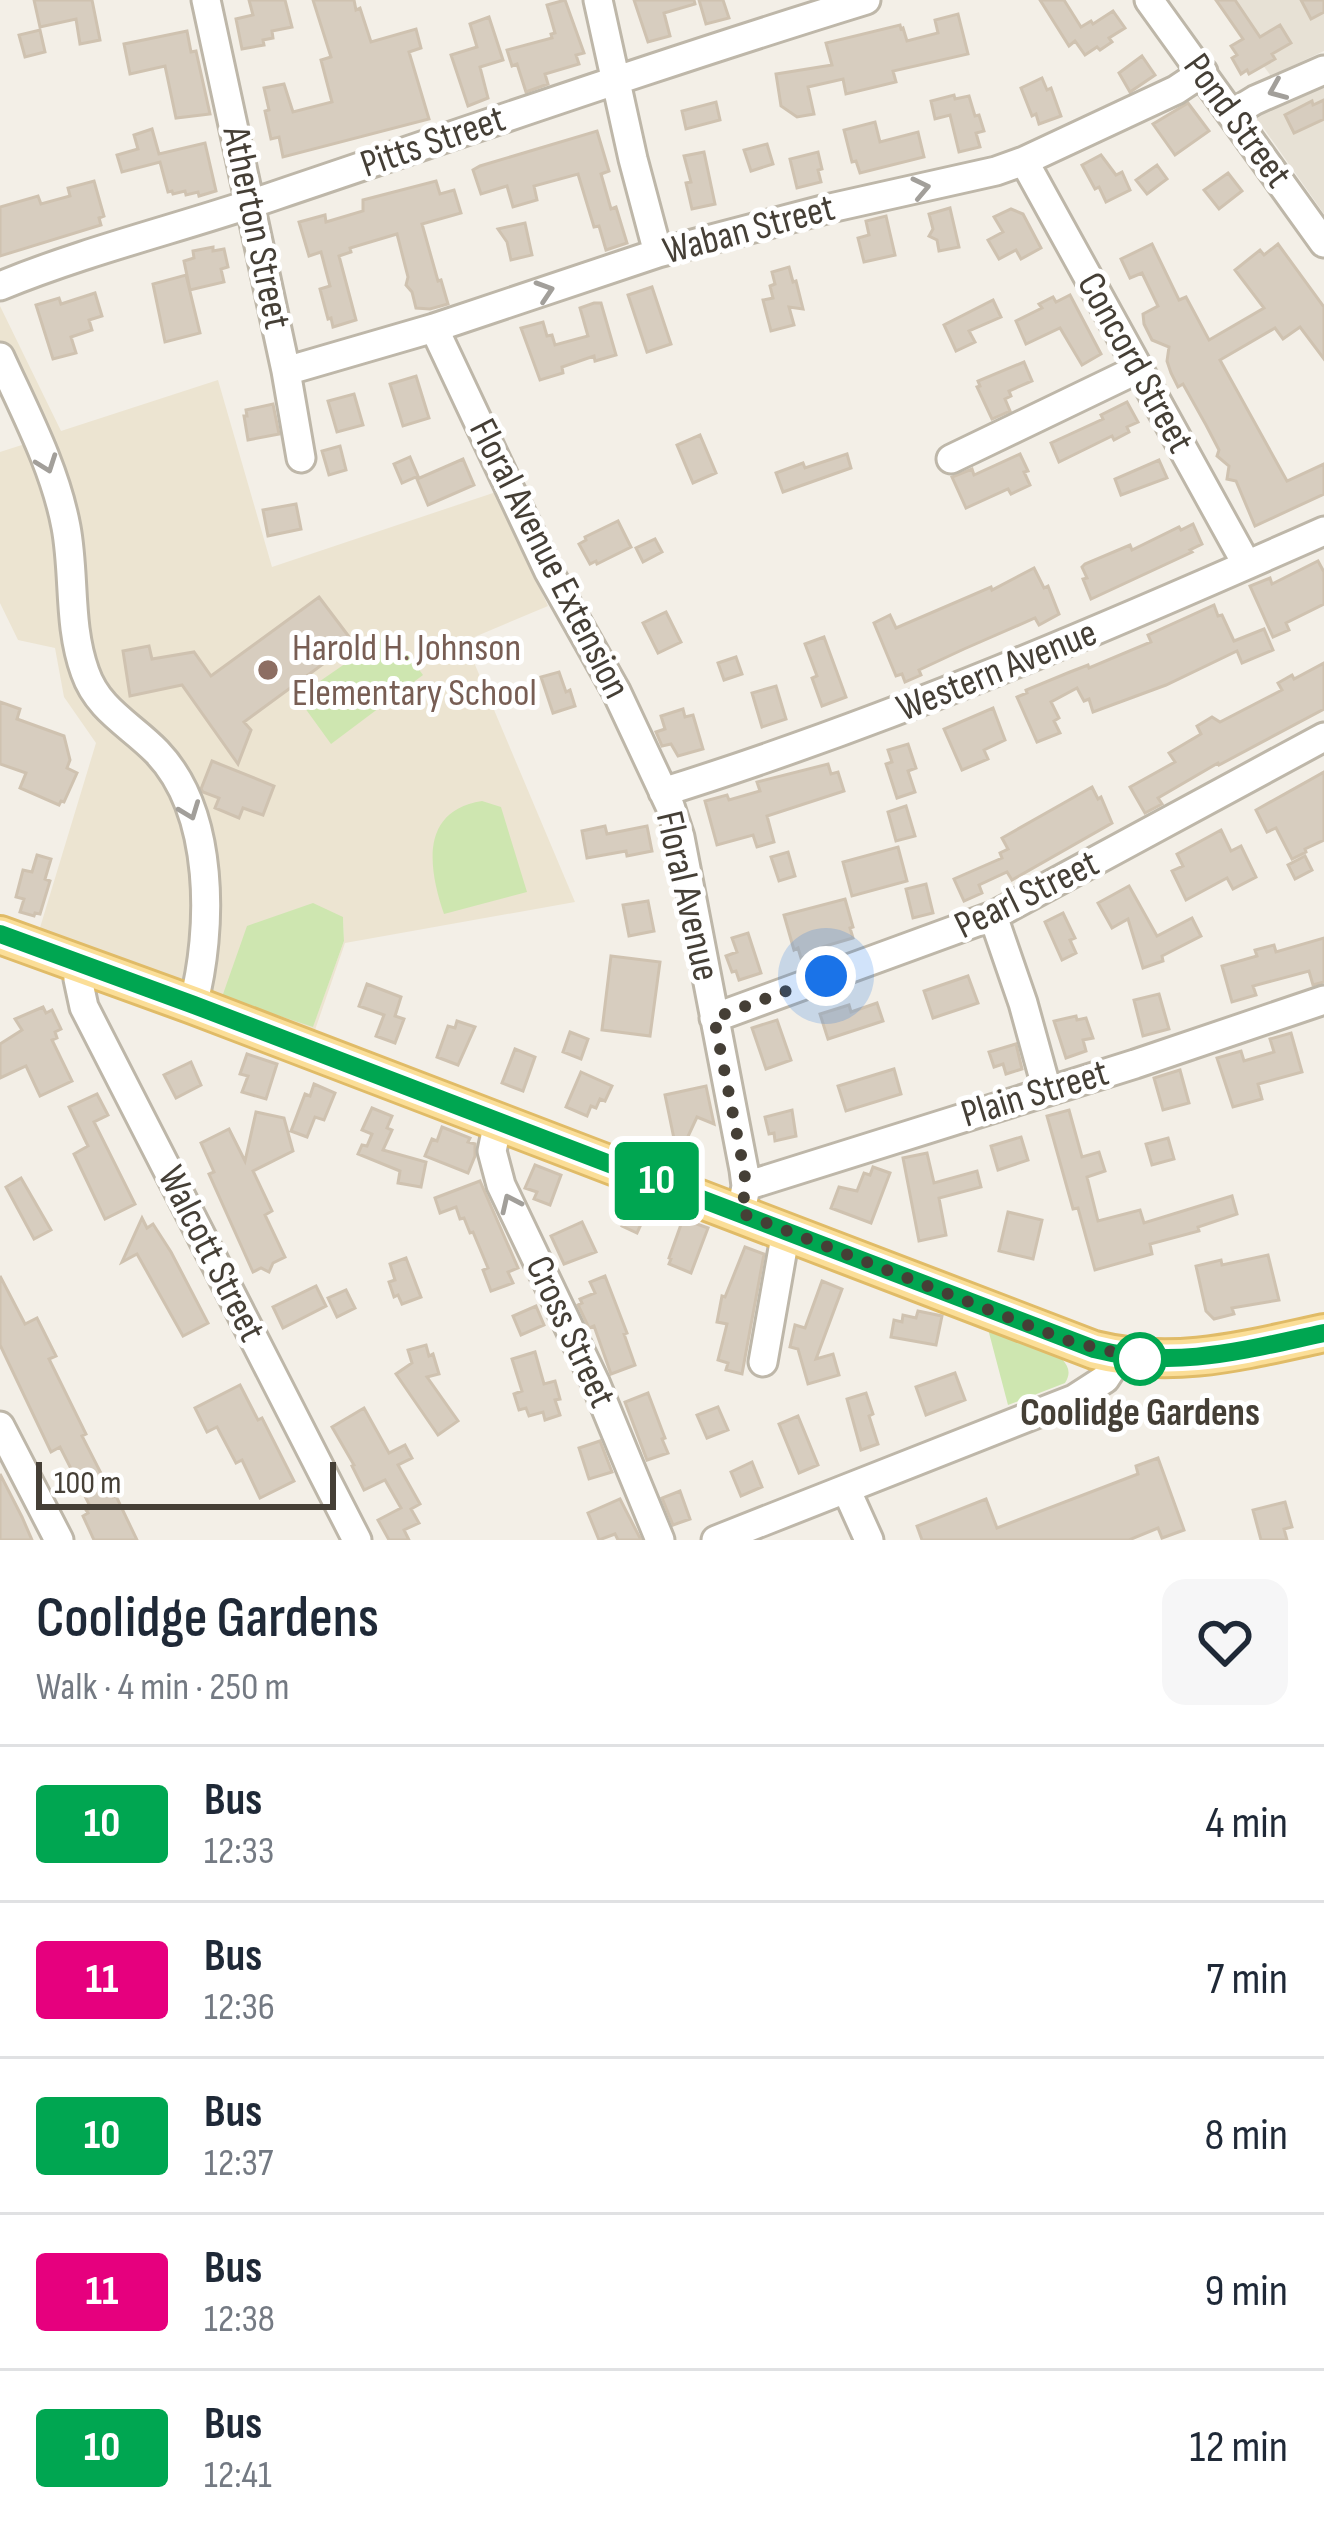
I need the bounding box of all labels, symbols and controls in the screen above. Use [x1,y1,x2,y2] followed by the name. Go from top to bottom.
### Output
[1173,45,1301,197] street label: Pond Street
[1268,76,1289,100] one-way arrow
[355,95,511,189] street label: Pitts Street
[211,122,300,333] street label: Atherton Street
[911,177,931,202] one-way arrow
[658,185,840,275] street label: Waban Street
[1066,265,1204,461] street label: Concord Street
[534,280,555,305] one-way arrow
[458,411,640,707] street label: Floral Avenue Extension
[33,453,57,474] one-way arrow
[890,610,1104,732] street label: Western Avenue
[292,625,537,717] place label: Harold H. Johnson Elementary School
[255,657,281,683] marker: Harold H. Johnson Elementary School
[176,799,200,820] one-way arrow
[645,807,729,985] street label: Floral Avenue
[947,840,1107,950] street label: Pearl Street
[796,946,856,1006] your location
[956,1049,1114,1139] street label: Plain Street
[603,1142,711,1220] line badge: 10
[639,1155,675,1206] text: 10
[147,1158,275,1350] street label: Walcott Street
[501,1194,524,1215] one-way arrow
[515,1249,625,1415] street label: Cross Street
[1115,1334,1165,1384] marker: Coolidge Gardens
[1020,1390,1260,1437] place label: Coolidge Gardens
[36,1456,336,1509] scale bar
[54,1463,121,1503] text: 100 m
[1162,1579,1288,1705] button: heart
[36,1585,379,1653] text: Coolidge Gardens
[36,1664,290,1711] text: Walk · 4 min · 250 m
[204,1773,262,1828] text: Bus
[1206,1796,1288,1851] text: 4 min
[84,1798,120,1849] text: 10
[204,1828,274,1875] text: 12:33
[204,1929,262,1984] text: Bus
[1206,1952,1288,2007] text: 7 min
[86,1954,118,2005] text: 11
[204,1984,275,2031] text: 12:36
[204,2085,262,2140] text: Bus
[1205,2108,1288,2163] text: 8 min
[84,2110,120,2161] text: 10
[204,2140,273,2187] text: 12:37
[204,2241,262,2296] text: Bus
[1204,2264,1288,2319] text: 9 min
[86,2266,118,2317] text: 11
[204,2296,275,2343] text: 12:38
[204,2397,262,2452] text: Bus
[1190,2420,1288,2475] text: 12 min
[84,2422,120,2473] text: 10
[204,2452,272,2499] text: 12:41

